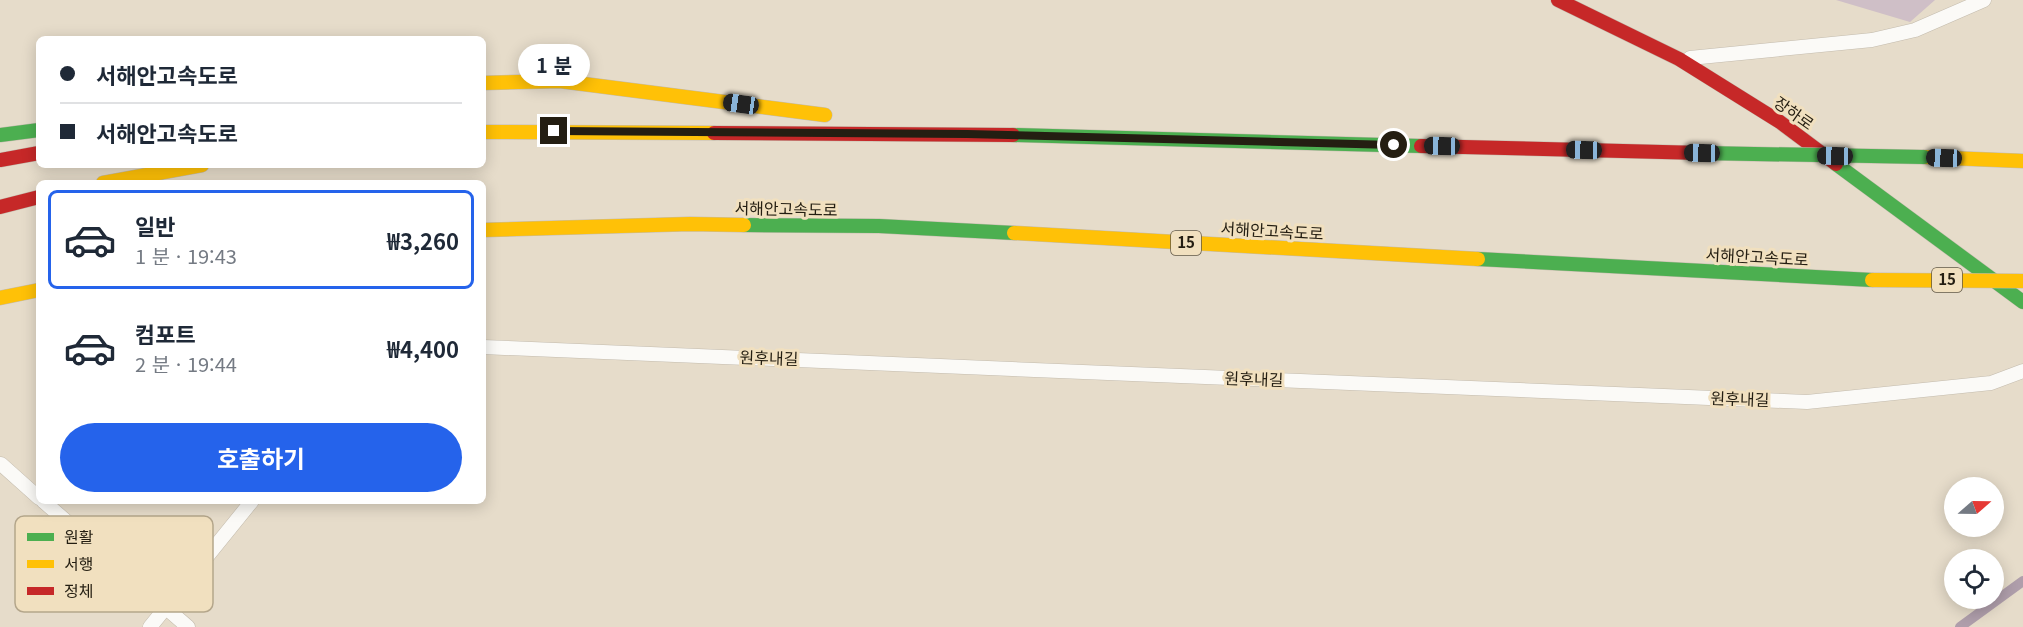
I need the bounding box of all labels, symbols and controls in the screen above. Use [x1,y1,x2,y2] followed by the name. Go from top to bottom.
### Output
[518,44,590,86] callout: 1 분
[536,50,572,79] text: 1 분
[96,58,238,90] text: 서해안고속도로
[1770,90,1820,135] street label: 장하로
[722,93,760,115] car
[96,116,238,148] text: 서해안고속도로
[540,117,567,144] route end
[1380,131,1407,158] route start
[1424,137,1460,155] car
[1566,141,1602,159] car
[1684,144,1720,162] car
[1817,147,1853,165] car
[1926,148,1962,168] car
[734,195,838,221] street label: 서해안고속도로
[135,209,175,241] text: 일반
[63,213,117,267] icon: car
[1220,215,1324,245] street label: 서해안고속도로
[387,224,459,256] text: ₩3,260
[1171,231,1201,255] road number: 15
[135,241,237,270] text: 1 분 · 19:43
[1705,241,1809,271] street label: 서해안고속도로
[1932,268,1962,292] road number: 15
[135,317,196,349] text: 컴포트
[63,321,117,375] icon: car
[387,332,459,364] text: ₩4,400
[739,344,799,370] street label: 원후내길
[135,349,237,378] text: 2 분 · 19:44
[1224,365,1284,391] street label: 원후내길
[1710,385,1770,411] street label: 원후내길
[60,423,462,492] button: 호출하기
[1944,477,2004,537] north arrow
[1944,477,2004,609] map controls
[15,516,213,612] legend
[64,524,94,548] text: 원활
[1944,549,2004,609] button: locate
[64,551,93,575] text: 서행
[64,578,93,602] text: 정체

